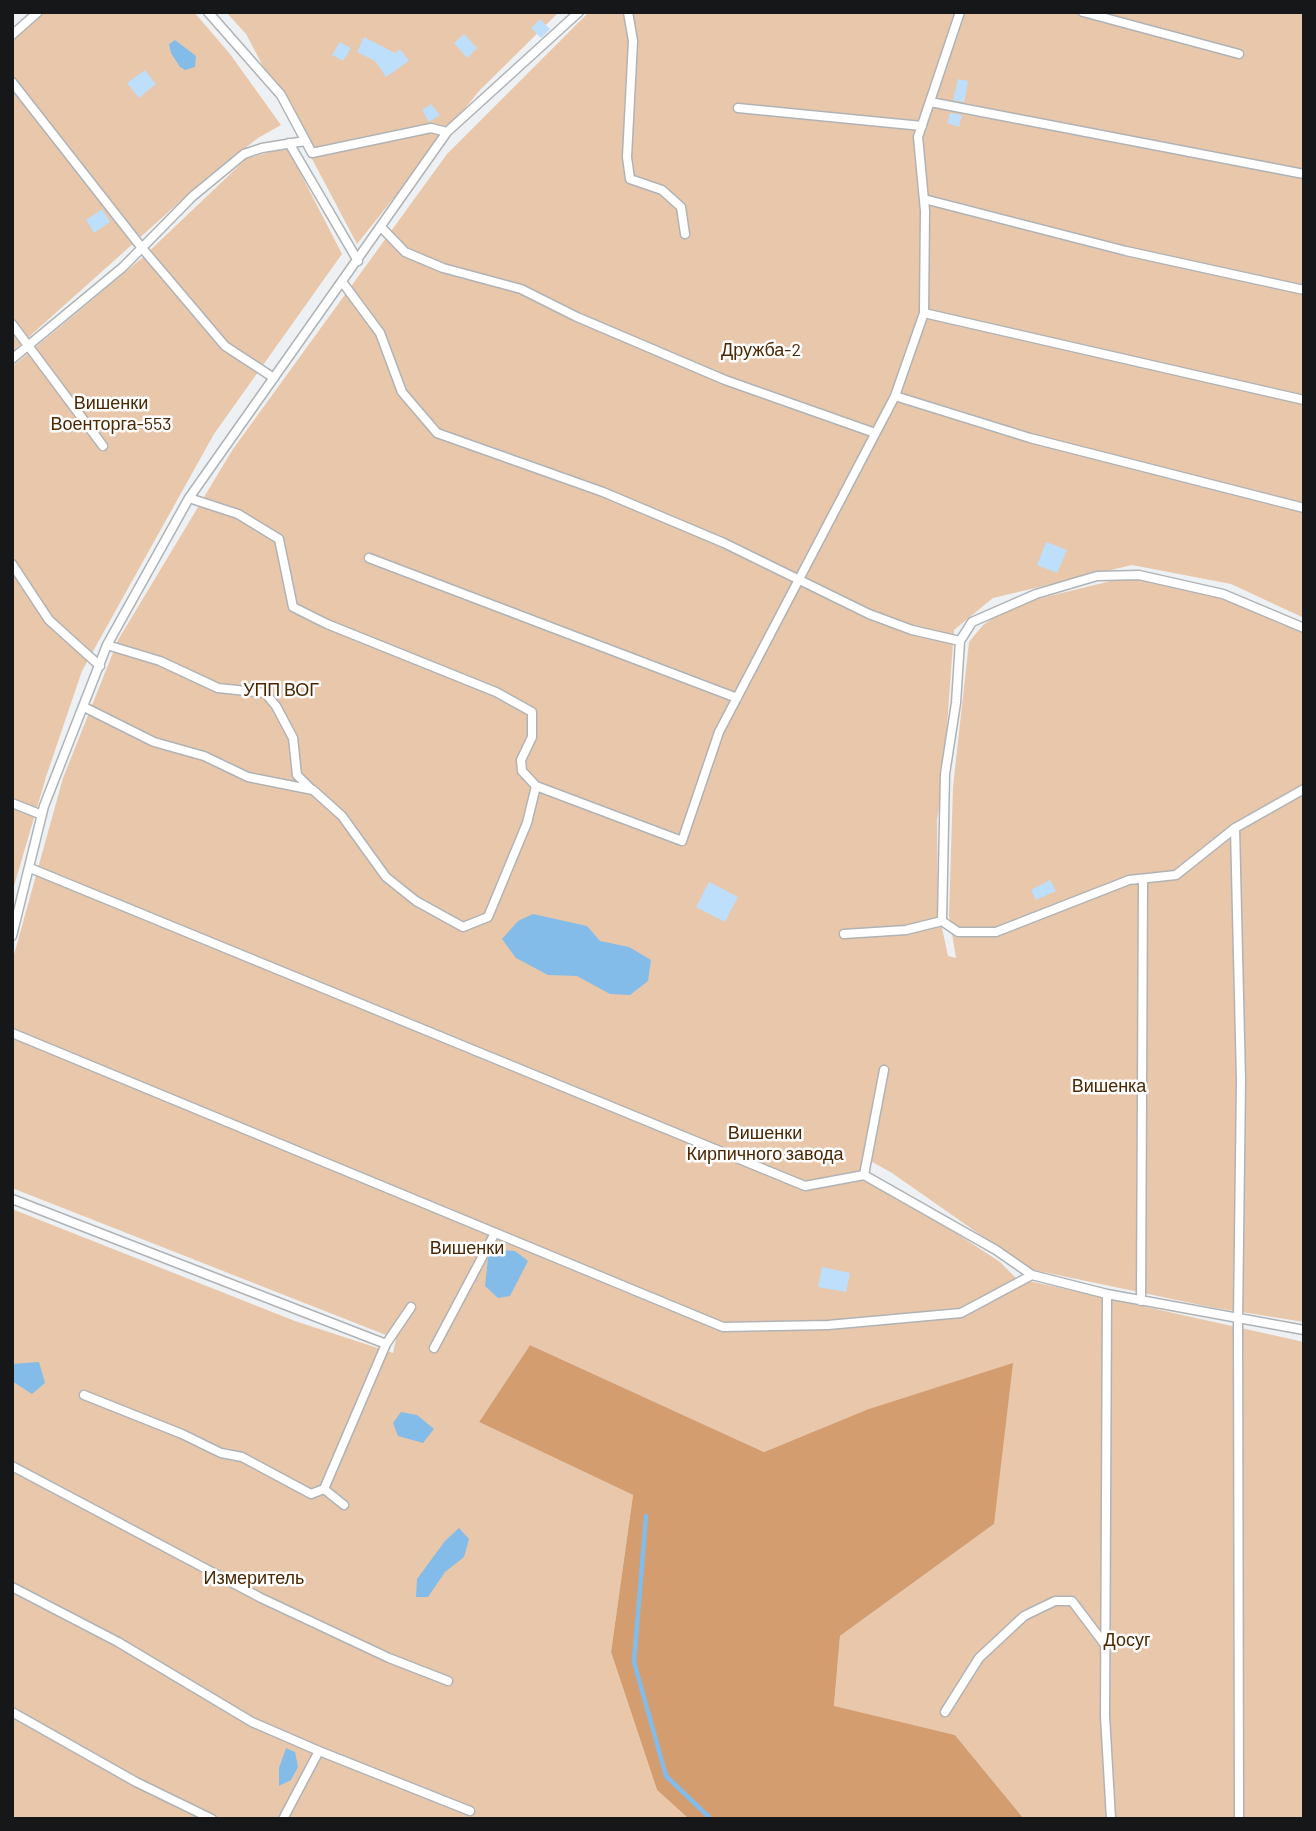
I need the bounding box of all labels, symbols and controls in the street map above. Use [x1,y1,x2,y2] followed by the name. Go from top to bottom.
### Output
[721,339,801,361] park label: Дружба-2
[50,392,172,434] park label: Вишенки Военторга-553
[243,679,319,701] park label: УПП ВОГ
[1072,1075,1146,1097] park label: Вишенка
[686,1122,844,1164] park label: Вишенки Кирпичного завода
[430,1237,504,1259] park label: Вишенки
[204,1567,304,1589] park label: Измеритель
[1104,1629,1150,1651] park label: Досуг

